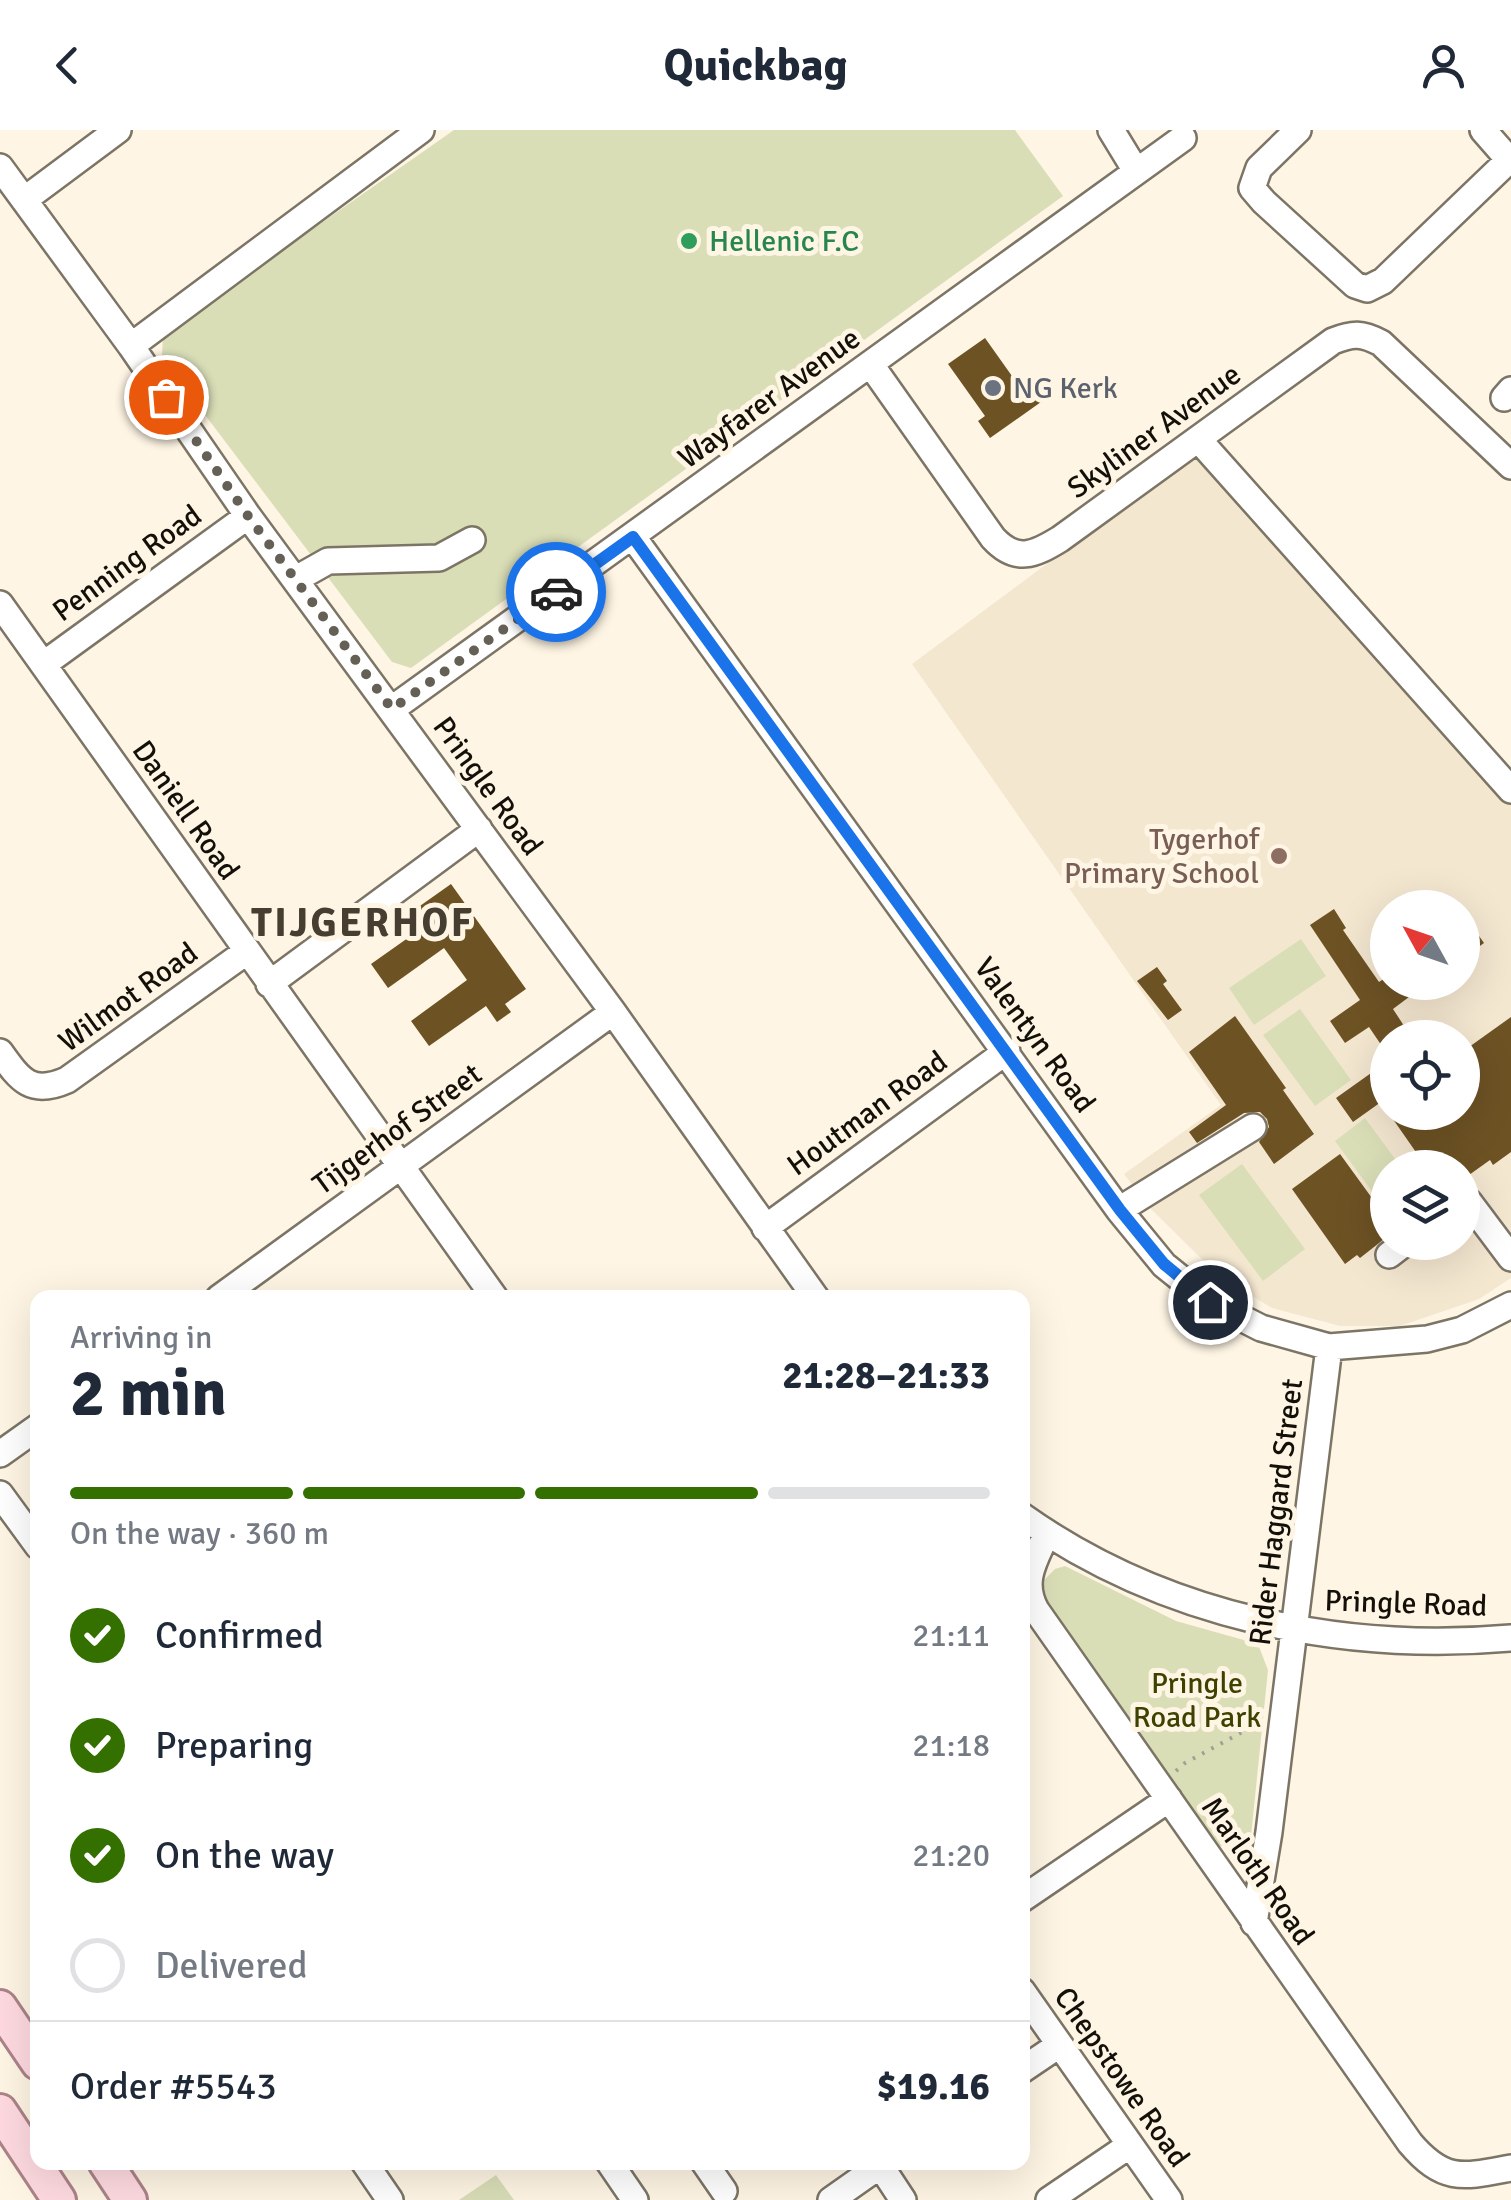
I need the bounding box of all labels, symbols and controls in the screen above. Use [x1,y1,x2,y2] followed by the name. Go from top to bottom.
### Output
[40,38,95,93] icon: back
[663,38,848,93] text: Quickbag
[1416,38,1471,93] icon: person
[709,223,859,260] place label: Hellenic F.C
[678,230,700,252] marker: Hellenic F.C
[671,320,868,477] street label: Wayfarer Avenue
[124,355,209,440] pin
[1060,356,1248,507] street label: Skyliner Avenue
[139,370,194,425] icon: bag
[1013,370,1118,407] place label: NG Kerk
[982,377,1004,399] marker: NG Kerk
[46,497,209,630] street label: Penning Road
[506,542,606,642] courier
[529,565,584,620] icon: car
[425,710,550,863] street label: Pringle Road
[124,733,247,887] street label: Daniell Road
[1064,821,1261,892] place label: Tygerhof Primary School
[1268,845,1290,867] marker: Tygerhof Primary School
[1370,890,1480,1000] north arrow
[1370,890,1480,1260] map controls
[251,898,475,948] district label: TIJGERHOF
[51,935,205,1060] street label: Wilmot Road
[966,950,1103,1120] street label: Valentyn Road
[1370,1020,1480,1130] button: locate
[780,1043,955,1184] street label: Houtman Road
[306,1056,489,1203] street label: Tijgerhof Street
[1370,1150,1480,1260] button: layers
[1168,1260,1253,1345] pin
[1183,1275,1238,1330] icon: home
[70,1318,212,1357] text: Arriving in
[782,1352,990,1399] text: 21:28–21:33
[70,1354,227,1434] text: 2 min
[1242,1377,1311,1647] street label: Rider Haggard Street
[70,1514,329,1553] text: On the way · 360 m
[1324,1582,1488,1625] street label: Pringle Road
[70,1608,125,1663] icon: check
[155,1612,324,1659] text: Confirmed
[912,1616,990,1655] text: 21:11
[1133,1665,1261,1736] park label: Pringle Road Park
[70,1718,125,1773] icon: check
[155,1722,313,1769] text: Preparing
[912,1726,990,1765] text: 21:18
[1193,1790,1322,1952] street label: Marloth Road
[70,1828,125,1883] icon: check
[155,1832,334,1879] text: On the way
[912,1836,990,1875] text: 21:20
[155,1942,308,1989] text: Delivered
[1046,1980,1197,2174] street label: Chepstowe Road
[70,2063,277,2110] text: Order #5543
[877,2063,990,2110] text: $19.16

